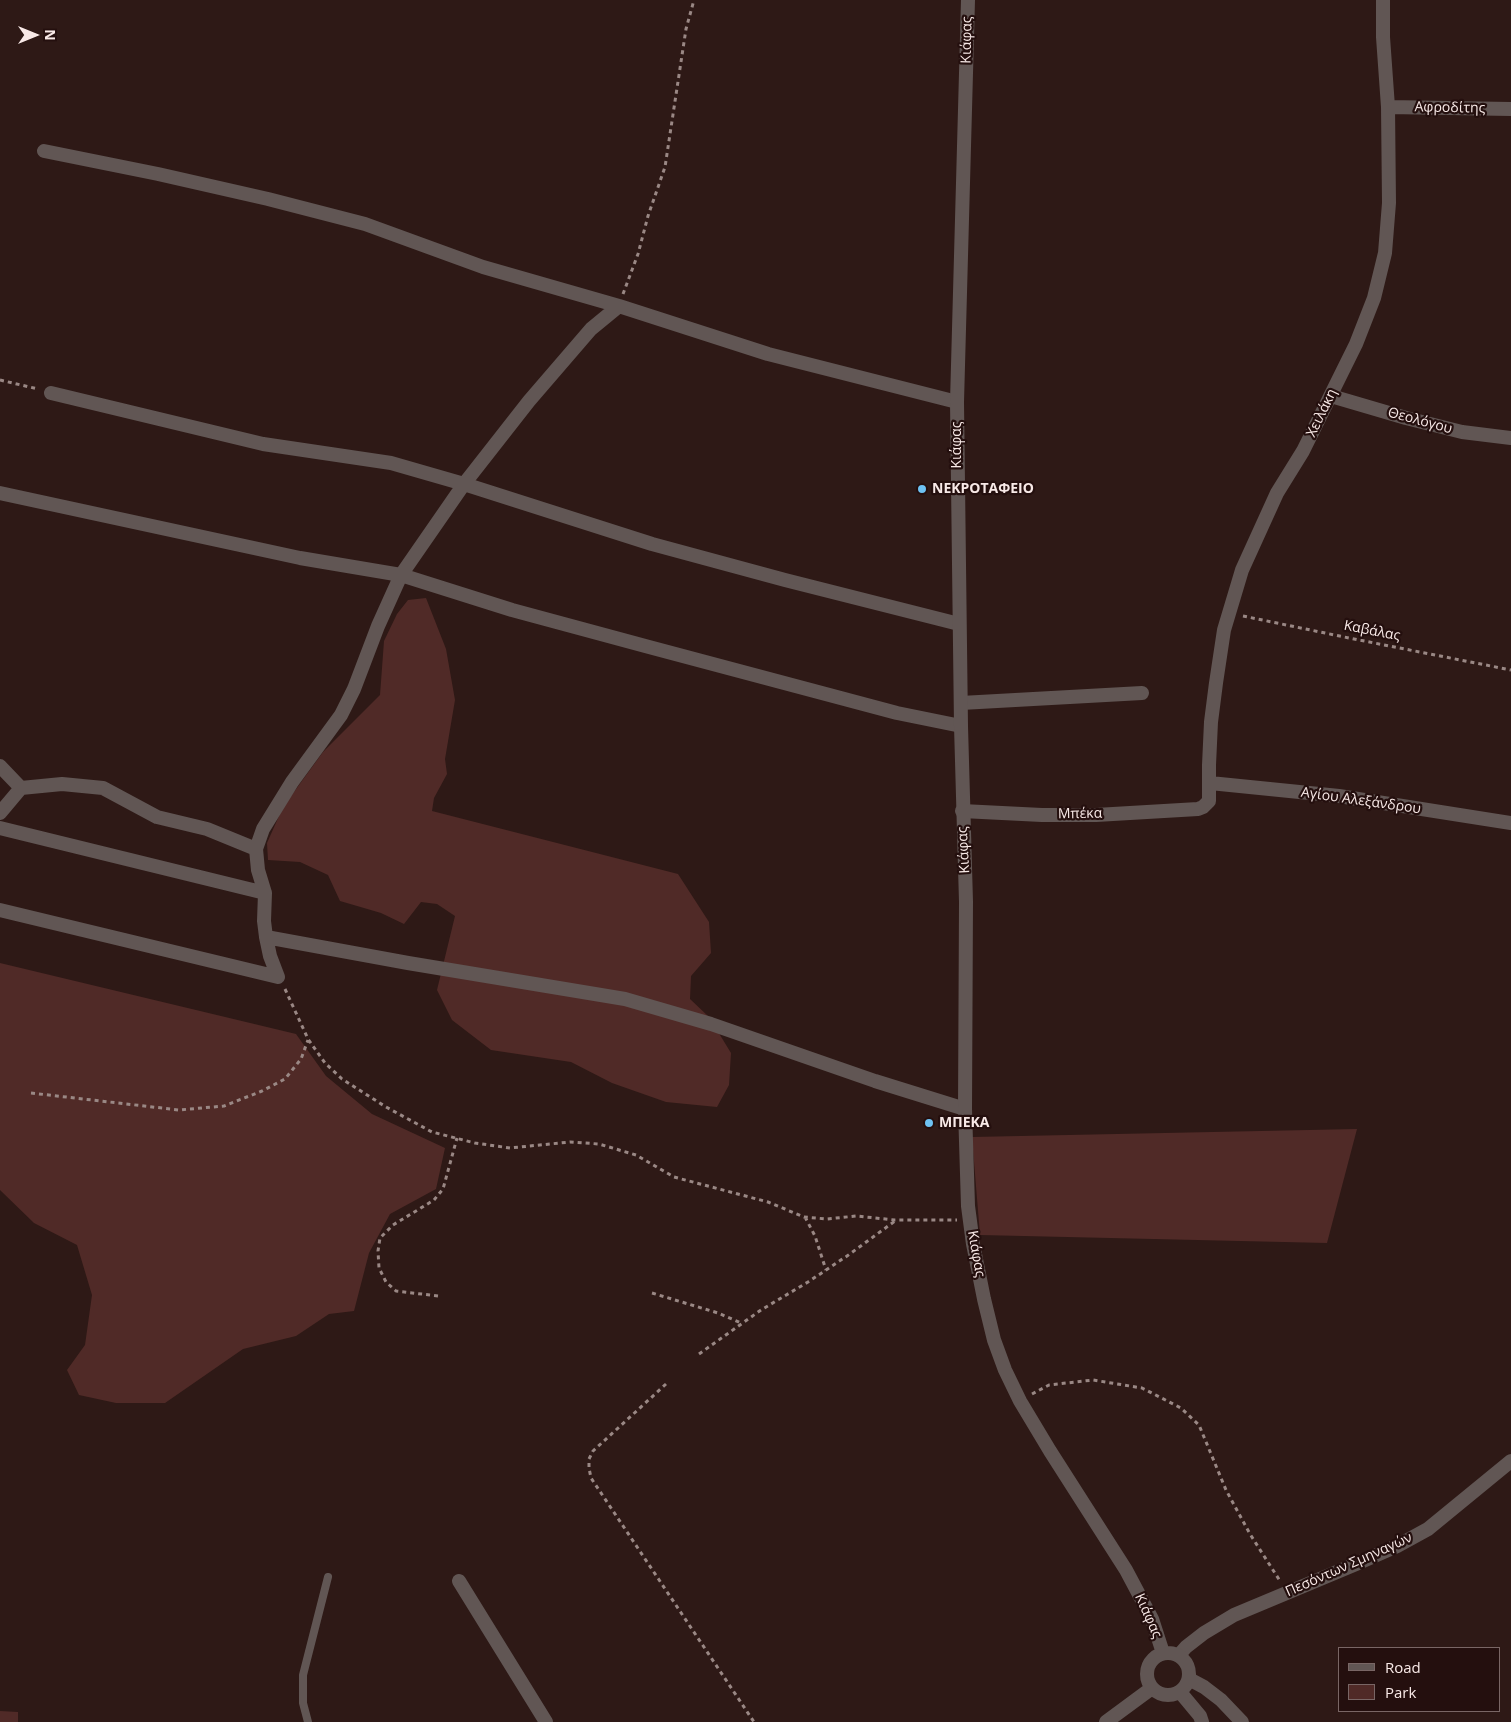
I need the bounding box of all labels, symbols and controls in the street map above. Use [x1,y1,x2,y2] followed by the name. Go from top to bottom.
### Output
[10,10,60,60] north arrow
[958,16,976,64] street label: Κιάφας
[41,29,60,41] text: N
[1414,99,1486,117] street label: Αφροδίτης
[1303,386,1341,440] street label: Χειλάκη
[1386,404,1454,438] street label: Θεολόγου
[949,421,965,469] street label: Κιάφας
[932,481,1034,497] place label: ΝΕΚΡΟΤΑΦΕΙΟ
[916,483,928,495] marker: ΝΕΚΡΟΤΑΦΕΙΟ
[1342,617,1402,645] street label: Καβάλας
[1300,784,1422,818] street label: Αγίου Αλεξάνδρου
[1058,805,1102,823] street label: Μπέκα
[954,826,974,874] street label: Κιάφας
[939,1115,989,1131] place label: ΜΠΕΚΑ
[923,1117,935,1129] marker: ΜΠΕΚΑ
[964,1229,988,1279] street label: Κιάφας
[1283,1529,1415,1601] street label: Πεσόντων Σμηναγών
[1131,1591,1165,1641] street label: Κιάφας
[1338,1647,1501,1712] legend
[1385,1657,1421,1677] text: Road
[1385,1682,1416,1702] text: Park

